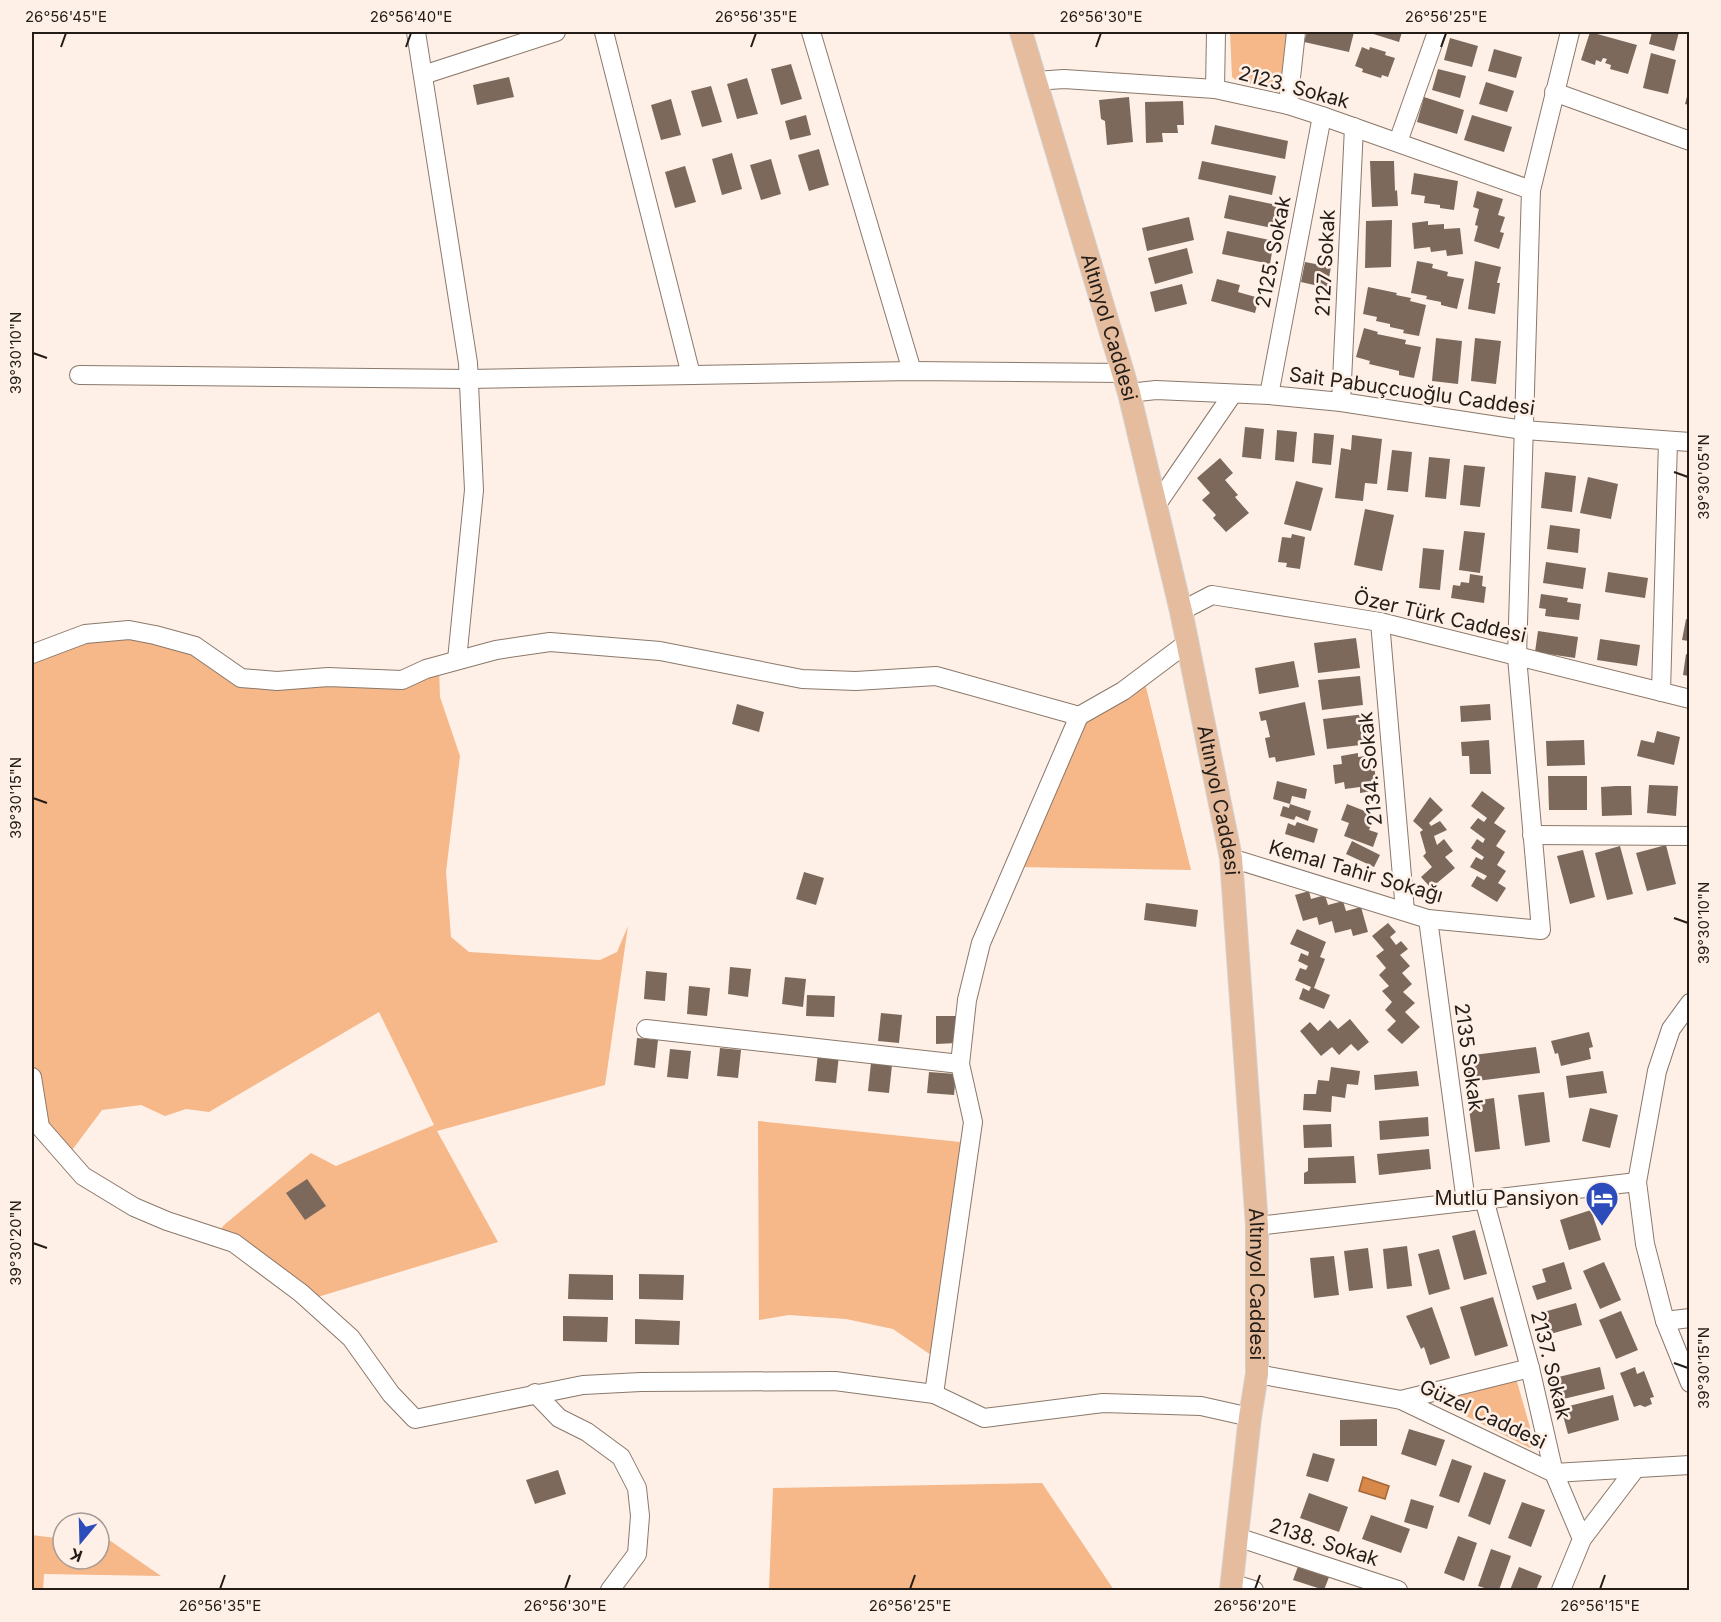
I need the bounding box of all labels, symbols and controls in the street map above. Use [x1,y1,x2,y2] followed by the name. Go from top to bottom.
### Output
[25,7,107,26] text: 26°56'45"E
[370,7,452,26] text: 26°56'40"E
[715,7,797,26] text: 26°56'35"E
[1060,7,1142,26] text: 26°56'30"E
[1405,7,1487,26] text: 26°56'25"E
[1236,61,1352,113] street label: 2123. Sokak
[1250,194,1296,310] street label: 2125. Sokak
[1310,209,1340,317] street label: 2127 Sokak
[1076,251,1142,403] street label: Altınyol Caddesi
[6,312,25,394] text: 39°30'10"N
[1288,362,1536,420] street label: Sait Pabuçcuoğlu Caddesi
[1694,434,1713,520] text: 39°30'05"N
[1351,584,1529,648] street label: Özer Türk Caddesi
[1353,711,1387,827] street label: 2134. Sokak
[1192,723,1244,876] street label: Altınyol Caddesi
[6,757,25,839] text: 39°30'15"N
[1266,835,1446,907] street label: Kemal Tahir Sokağı
[1694,882,1713,964] text: 39°30'10"N
[1450,1002,1488,1112] street label: 2135 Sokak
[1584,1180,1620,1227] hotel icon: Mutlu Pansiyon
[1434,1186,1579,1210] place label: Mutlu Pansiyon
[6,1200,25,1286] text: 39°30'20"N
[1244,1207,1269,1360] street label: Altınyol Caddesi
[1526,1308,1576,1422] street label: 2137. Sokak
[1694,1327,1713,1409] text: 39°30'15"N
[1416,1374,1550,1454] street label: Güzel Caddesi
[51,1511,111,1571] north arrow
[1266,1513,1382,1571] street label: 2138. Sokak
[67,1544,85,1567] text: K
[179,1596,261,1615] text: 26°56'35"E
[524,1596,606,1615] text: 26°56'30"E
[869,1596,951,1615] text: 26°56'25"E
[1214,1596,1296,1615] text: 26°56'20"E
[1560,1596,1640,1615] text: 26°56'15"E

